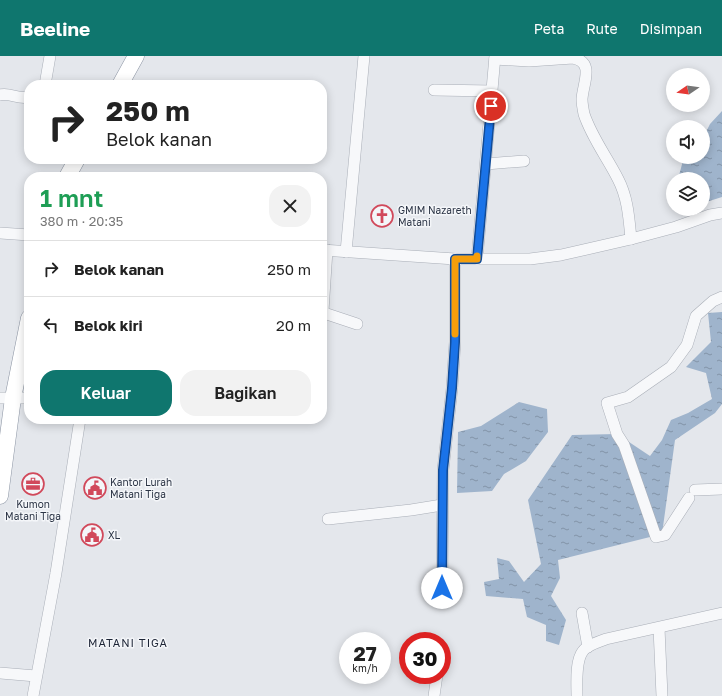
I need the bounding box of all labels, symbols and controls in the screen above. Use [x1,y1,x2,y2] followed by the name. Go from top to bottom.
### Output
[20,17,90,40] text: Beeline
[534,20,564,37] text: Peta
[586,20,618,37] text: Rute
[640,20,702,37] text: Disimpan
[666,68,710,112] north arrow
[666,68,710,216] map controls
[474,89,508,123] pin
[106,94,190,127] text: 250 m
[480,95,502,117] icon: arrive
[40,96,92,148] icon: right
[666,120,710,164] button: sound
[106,128,212,150] text: Belok kanan
[666,172,710,216] button: layers
[40,183,103,212] text: 1 mnt
[269,185,311,227] button: close
[369,203,395,229] church icon: GMIM Nazareth Matani
[398,204,472,228] place label: GMIM Nazareth Matani
[40,213,123,229] text: 380 m · 20:35
[40,258,62,280] icon: right
[74,260,164,278] text: Belok kanan
[267,260,311,278] text: 250 m
[40,314,62,336] icon: left
[74,316,143,334] text: Belok kiri
[276,316,311,334] text: 20 m
[40,370,172,416] button: Keluar
[180,370,311,416] button: Bagikan
[20,471,46,497] office icon: Kumon Matani Tiga
[82,475,108,501] public building icon: Kantor Lurah Matani Tiga
[110,476,172,500] place label: Kantor Lurah Matani Tiga
[5,498,61,522] place label: Kumon Matani Tiga
[79,522,105,548] public building icon: XL
[108,529,121,541] place label: XL
[421,567,463,609] position arrow
[399,632,451,684] speed limit sign: 30
[88,636,168,649] district label: MATANI TIGA
[353,641,377,665] text: 27
[352,662,378,674] text: km/h

